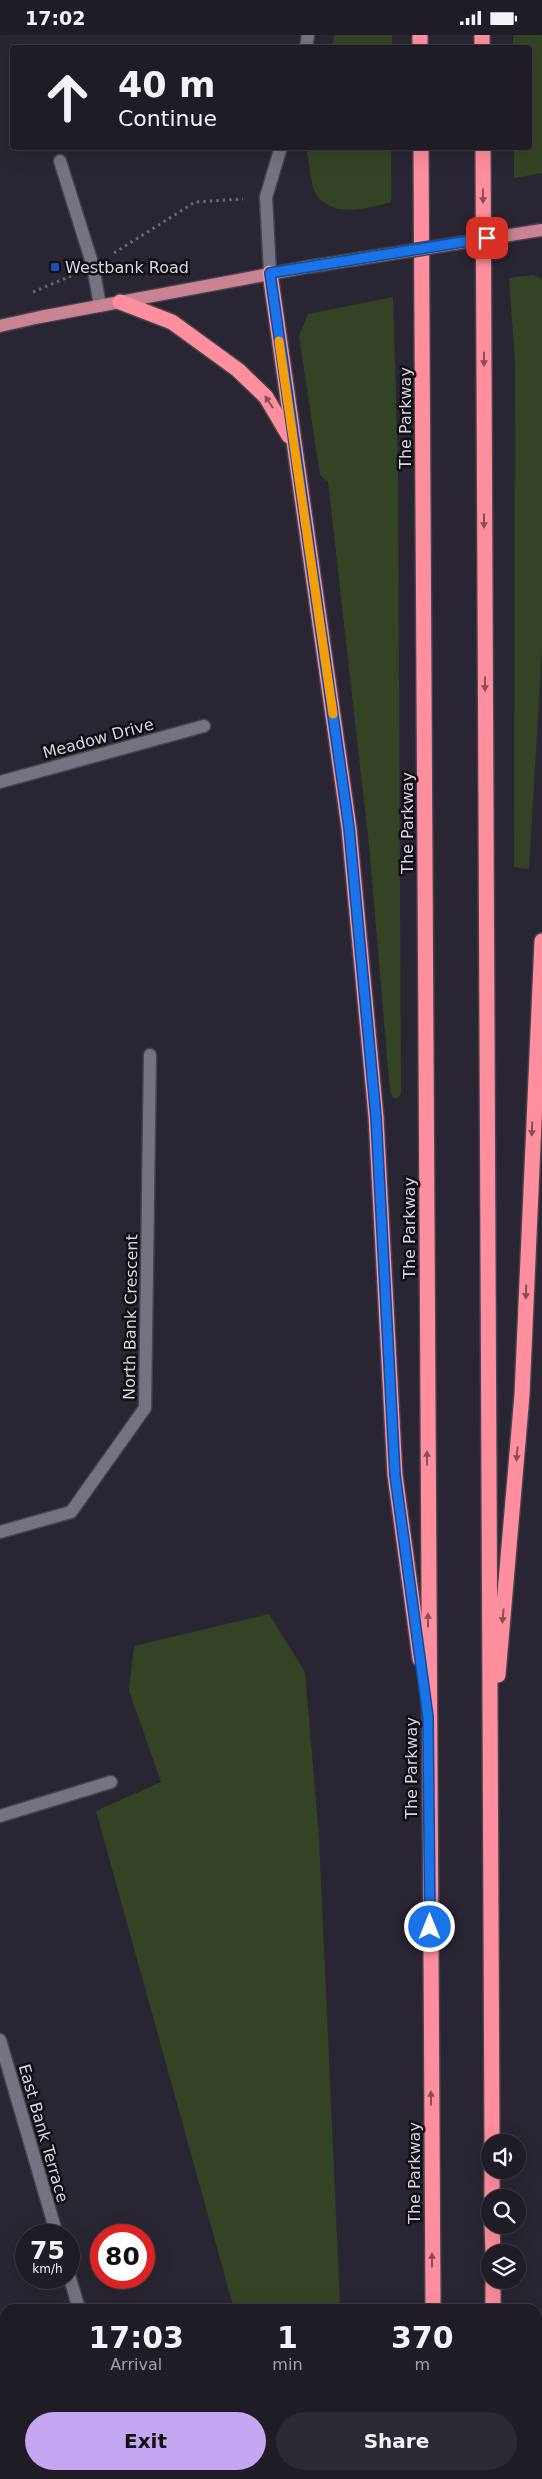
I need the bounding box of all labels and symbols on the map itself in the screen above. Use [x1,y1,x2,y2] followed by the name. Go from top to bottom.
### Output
[479,188,487,204] one-way arrow
[466,217,508,259] pin
[65,258,189,277] place label: Westbank Road
[49,261,61,273] marker: Westbank Road
[480,351,488,367] one-way arrow
[396,367,415,470] street label: The Parkway
[264,395,274,409] one-way arrow
[480,513,488,529] one-way arrow
[481,676,489,692] one-way arrow
[40,715,156,762] street label: Meadow Drive
[398,772,417,875] street label: The Parkway
[528,1122,536,1138] one-way arrow
[400,1177,419,1280] street label: The Parkway
[120,1234,141,1400] street label: North Bank Crescent
[522,1284,530,1300] one-way arrow
[513,1446,521,1462] one-way arrow
[423,1449,431,1465] one-way arrow
[499,1608,507,1624] one-way arrow
[424,1612,432,1628] one-way arrow
[402,1717,421,1820] street label: The Parkway
[403,1900,455,1952] position arrow
[15,2062,72,2205] street label: East Bank Terrace
[427,2089,435,2105] one-way arrow
[405,2122,424,2225] street label: The Parkway
[90,2224,155,2289] speed limit sign: 80
[428,2252,436,2268] one-way arrow

